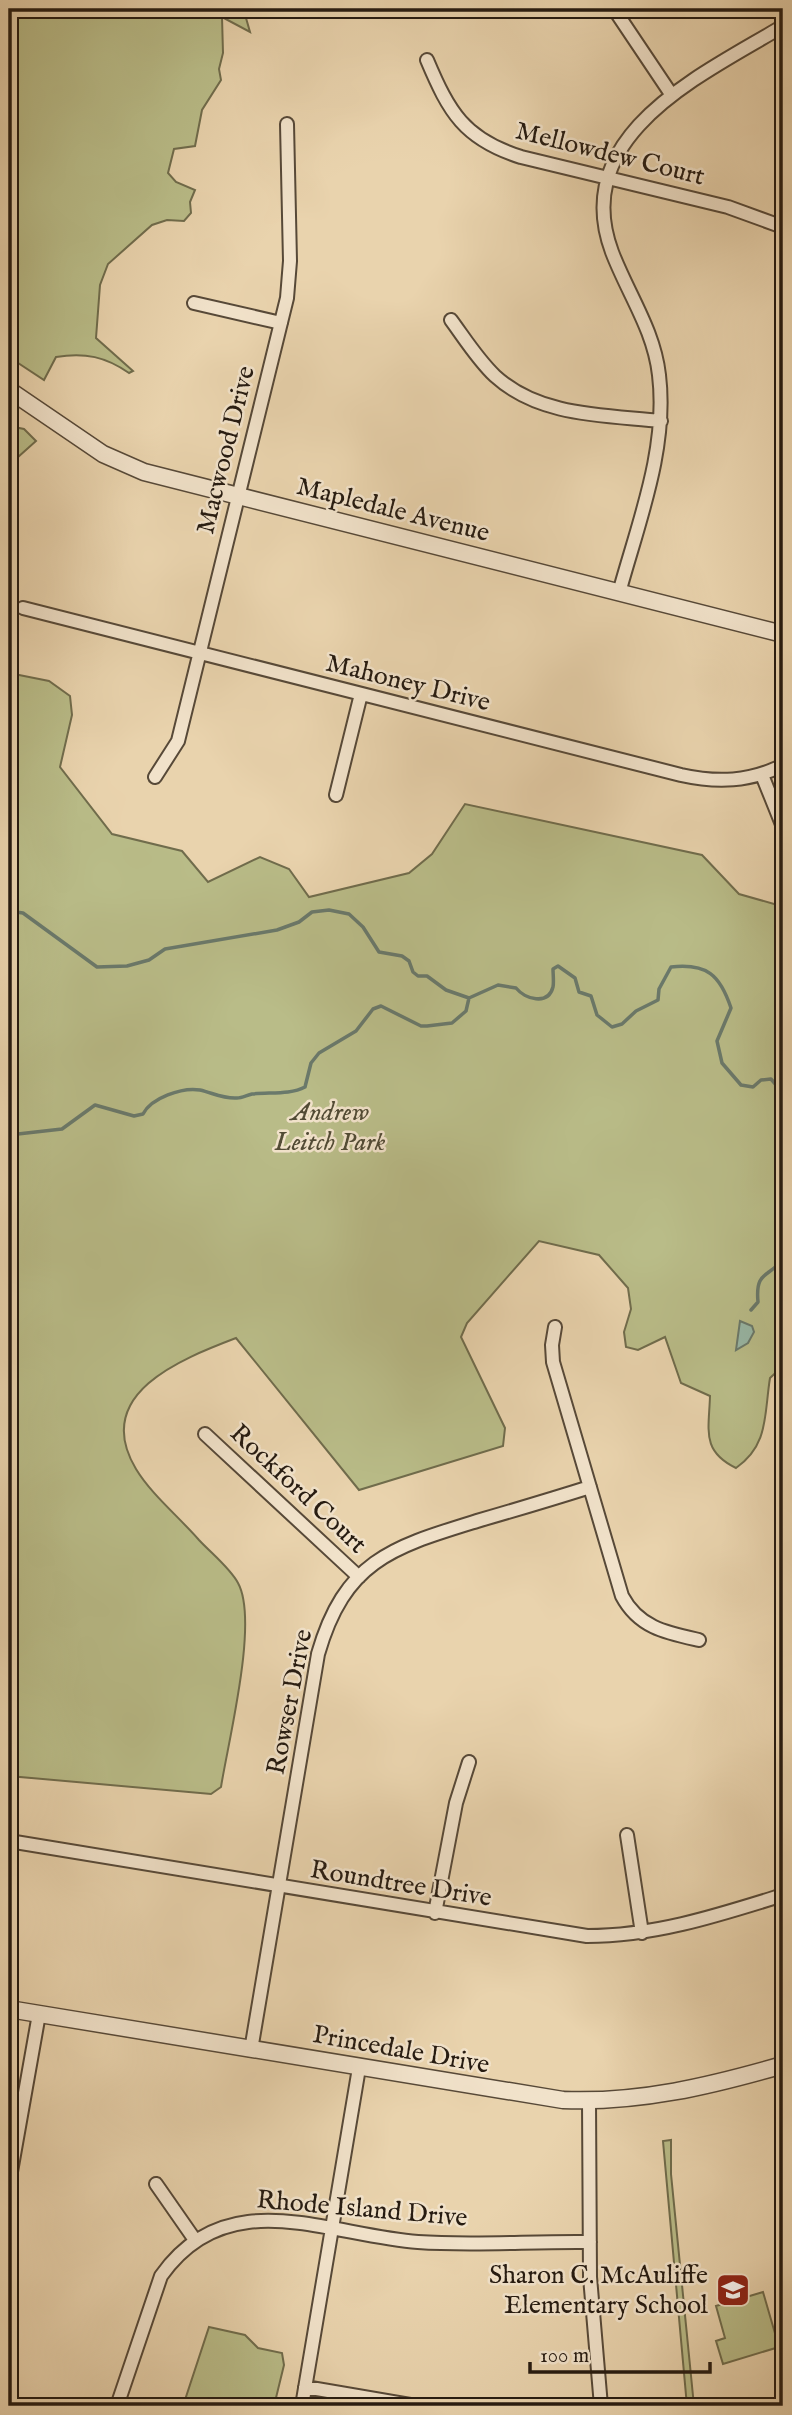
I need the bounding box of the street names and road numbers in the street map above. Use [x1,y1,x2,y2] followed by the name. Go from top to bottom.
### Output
[512,115,708,193] street label: Mellowdew Court
[189,363,263,537] street label: Macwood Drive
[293,470,493,550] street label: Mapledale Avenue
[322,647,494,719] street label: Mahoney Drive
[223,1417,373,1561] street label: Rockford Court
[260,1626,320,1777] street label: Rowser Drive
[308,1853,494,1915] street label: Roundtree Drive
[310,2018,492,2082] street label: Princedale Drive
[255,2183,469,2235] street label: Rhode Island Drive

